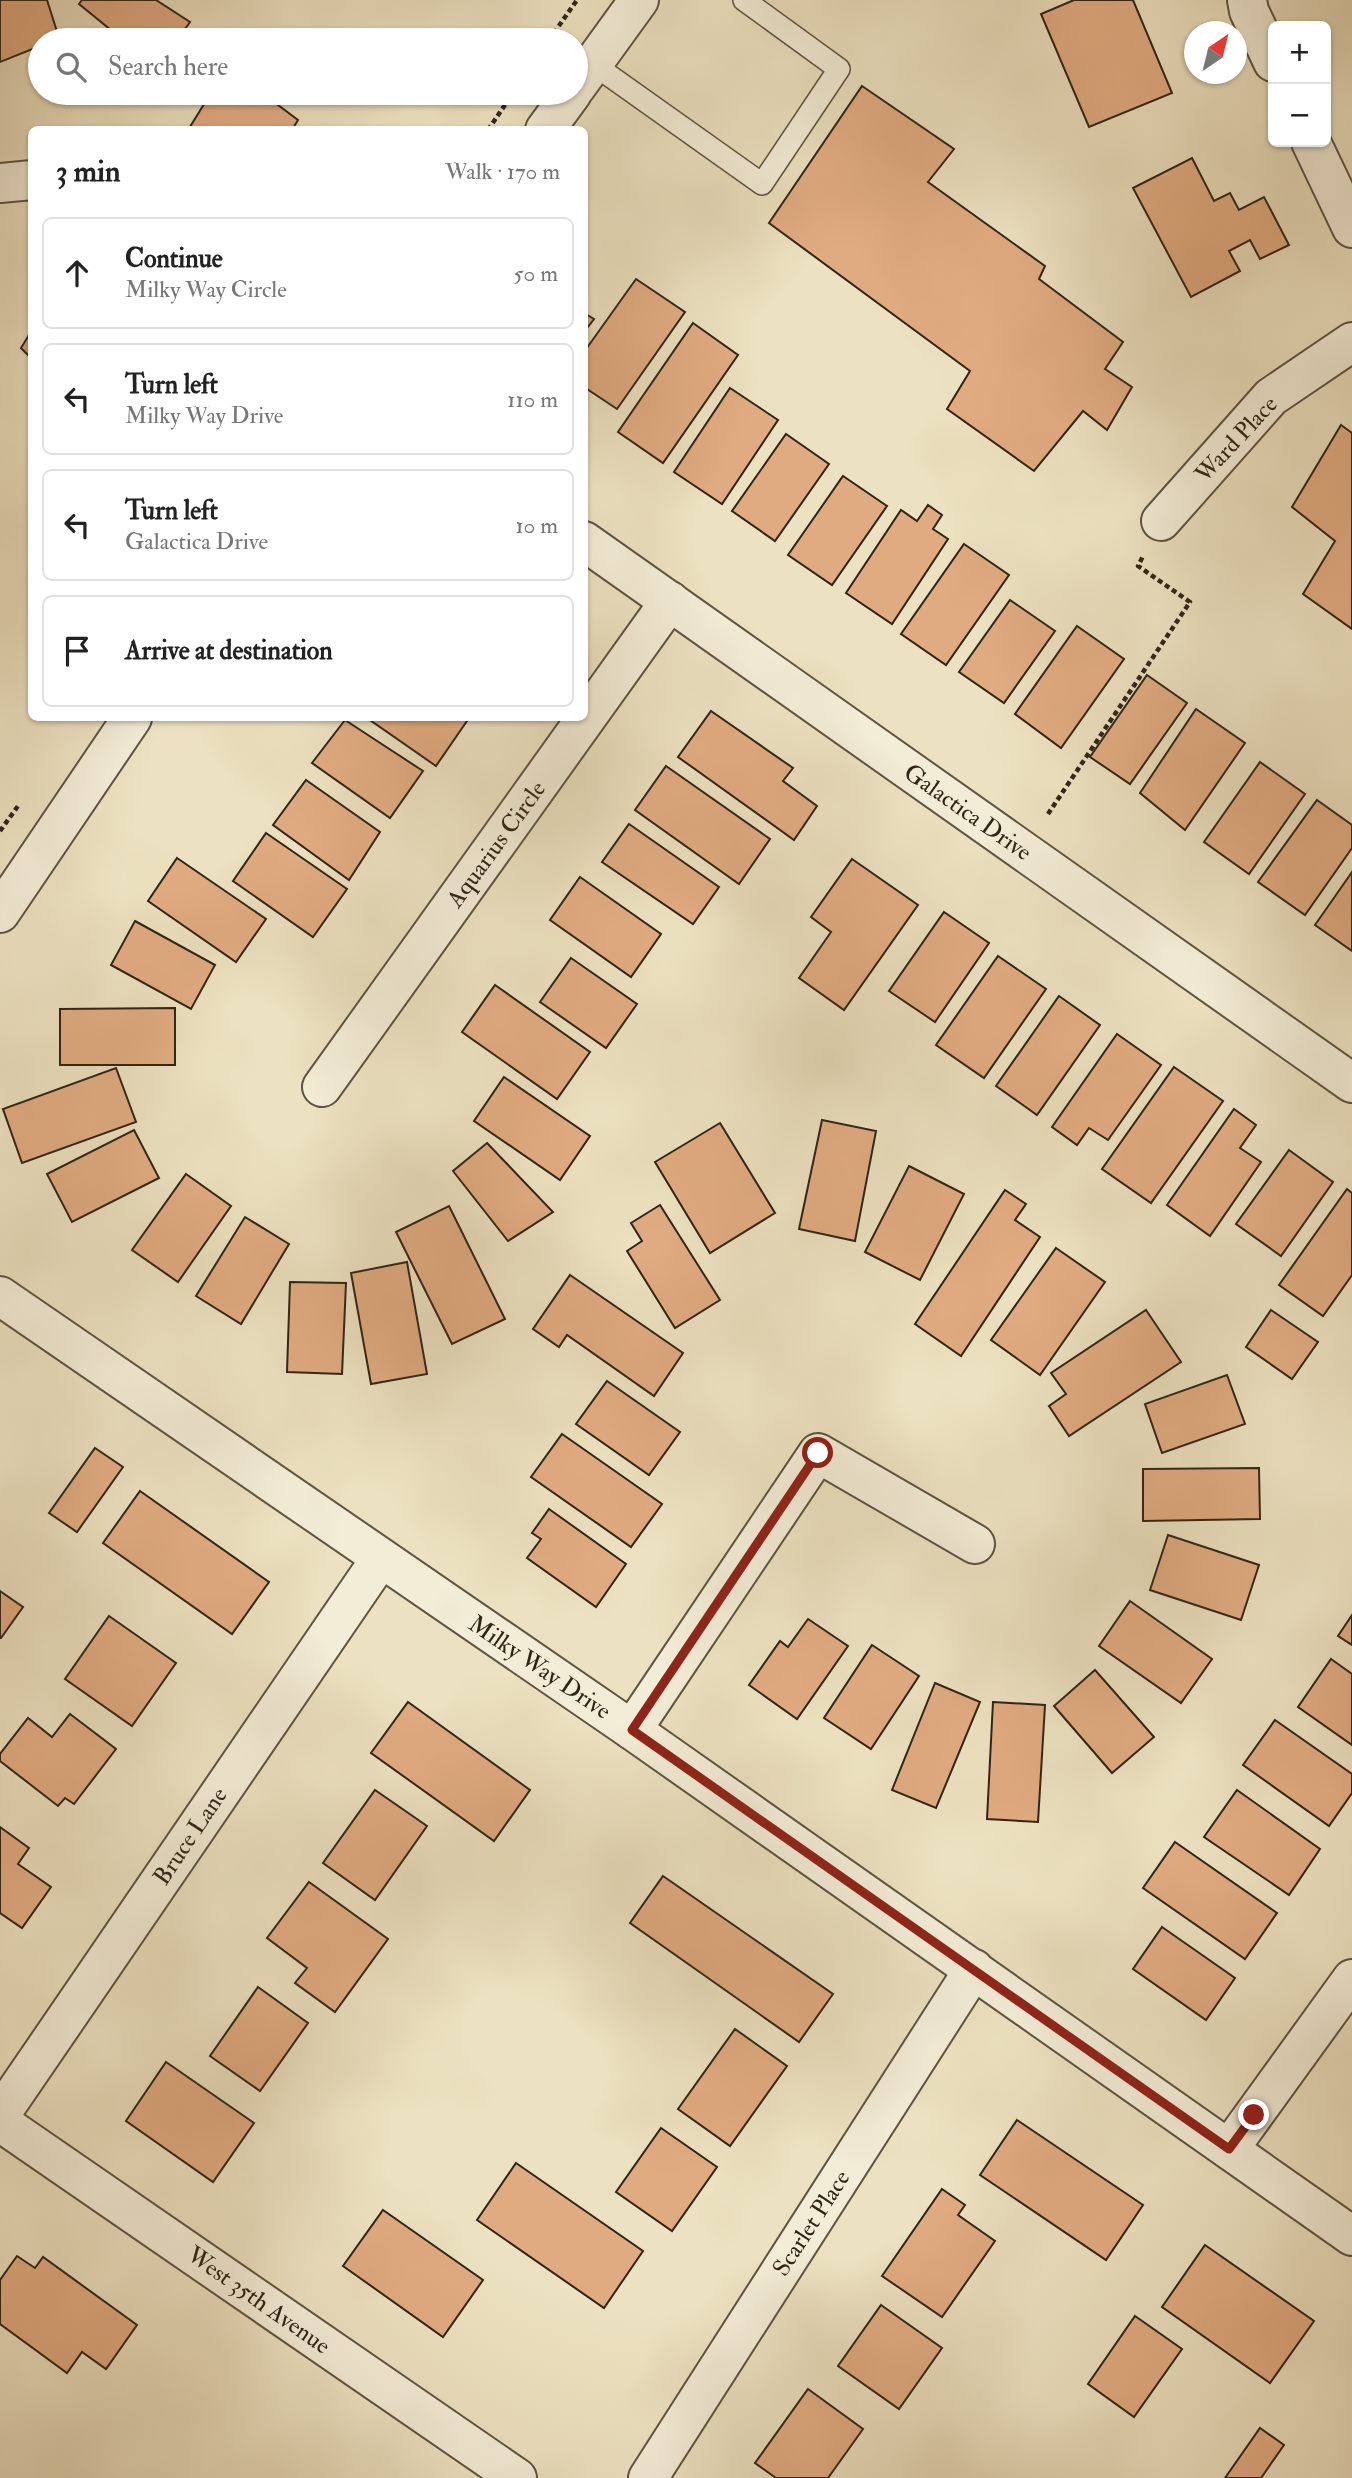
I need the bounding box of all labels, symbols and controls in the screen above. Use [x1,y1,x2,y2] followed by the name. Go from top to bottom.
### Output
[1184,21,1247,84] north arrow
[1268,21,1331,147] map controls
[1268,21,1331,84] button: +
[28,28,588,105] search box
[52,48,90,86] icon: search
[108,51,228,83] text: Search here
[1268,84,1331,147] button: −
[56,153,121,190] text: 3 min
[445,157,560,186] text: Walk · 170 m
[125,243,223,275] text: Continue
[58,254,96,292] icon: ahead
[514,259,558,288] text: 50 m
[125,275,287,304] text: Milky Way Circle
[125,369,218,401] text: Turn left
[58,380,96,418] icon: left
[507,385,558,414] text: 110 m
[1188,389,1284,490] street label: Ward Place
[125,401,283,430] text: Milky Way Drive
[125,495,218,527] text: Turn left
[58,506,96,544] icon: left
[515,511,558,540] text: 10 m
[125,527,268,556] text: Galactica Drive
[58,632,96,670] icon: arrive
[125,635,333,667] text: Arrive at destination
[898,757,1038,868] street label: Galactica Drive
[439,775,553,915] street label: Aquarius Circle
[802,1437,833,1468] route start
[463,1608,617,1727] street label: Milky Way Drive
[146,1781,234,1891] street label: Bruce Lane
[1238,2099,1269,2130] route end
[766,2164,857,2282] street label: Scarlet Place
[180,2239,336,2361] street label: West 35th Avenue

